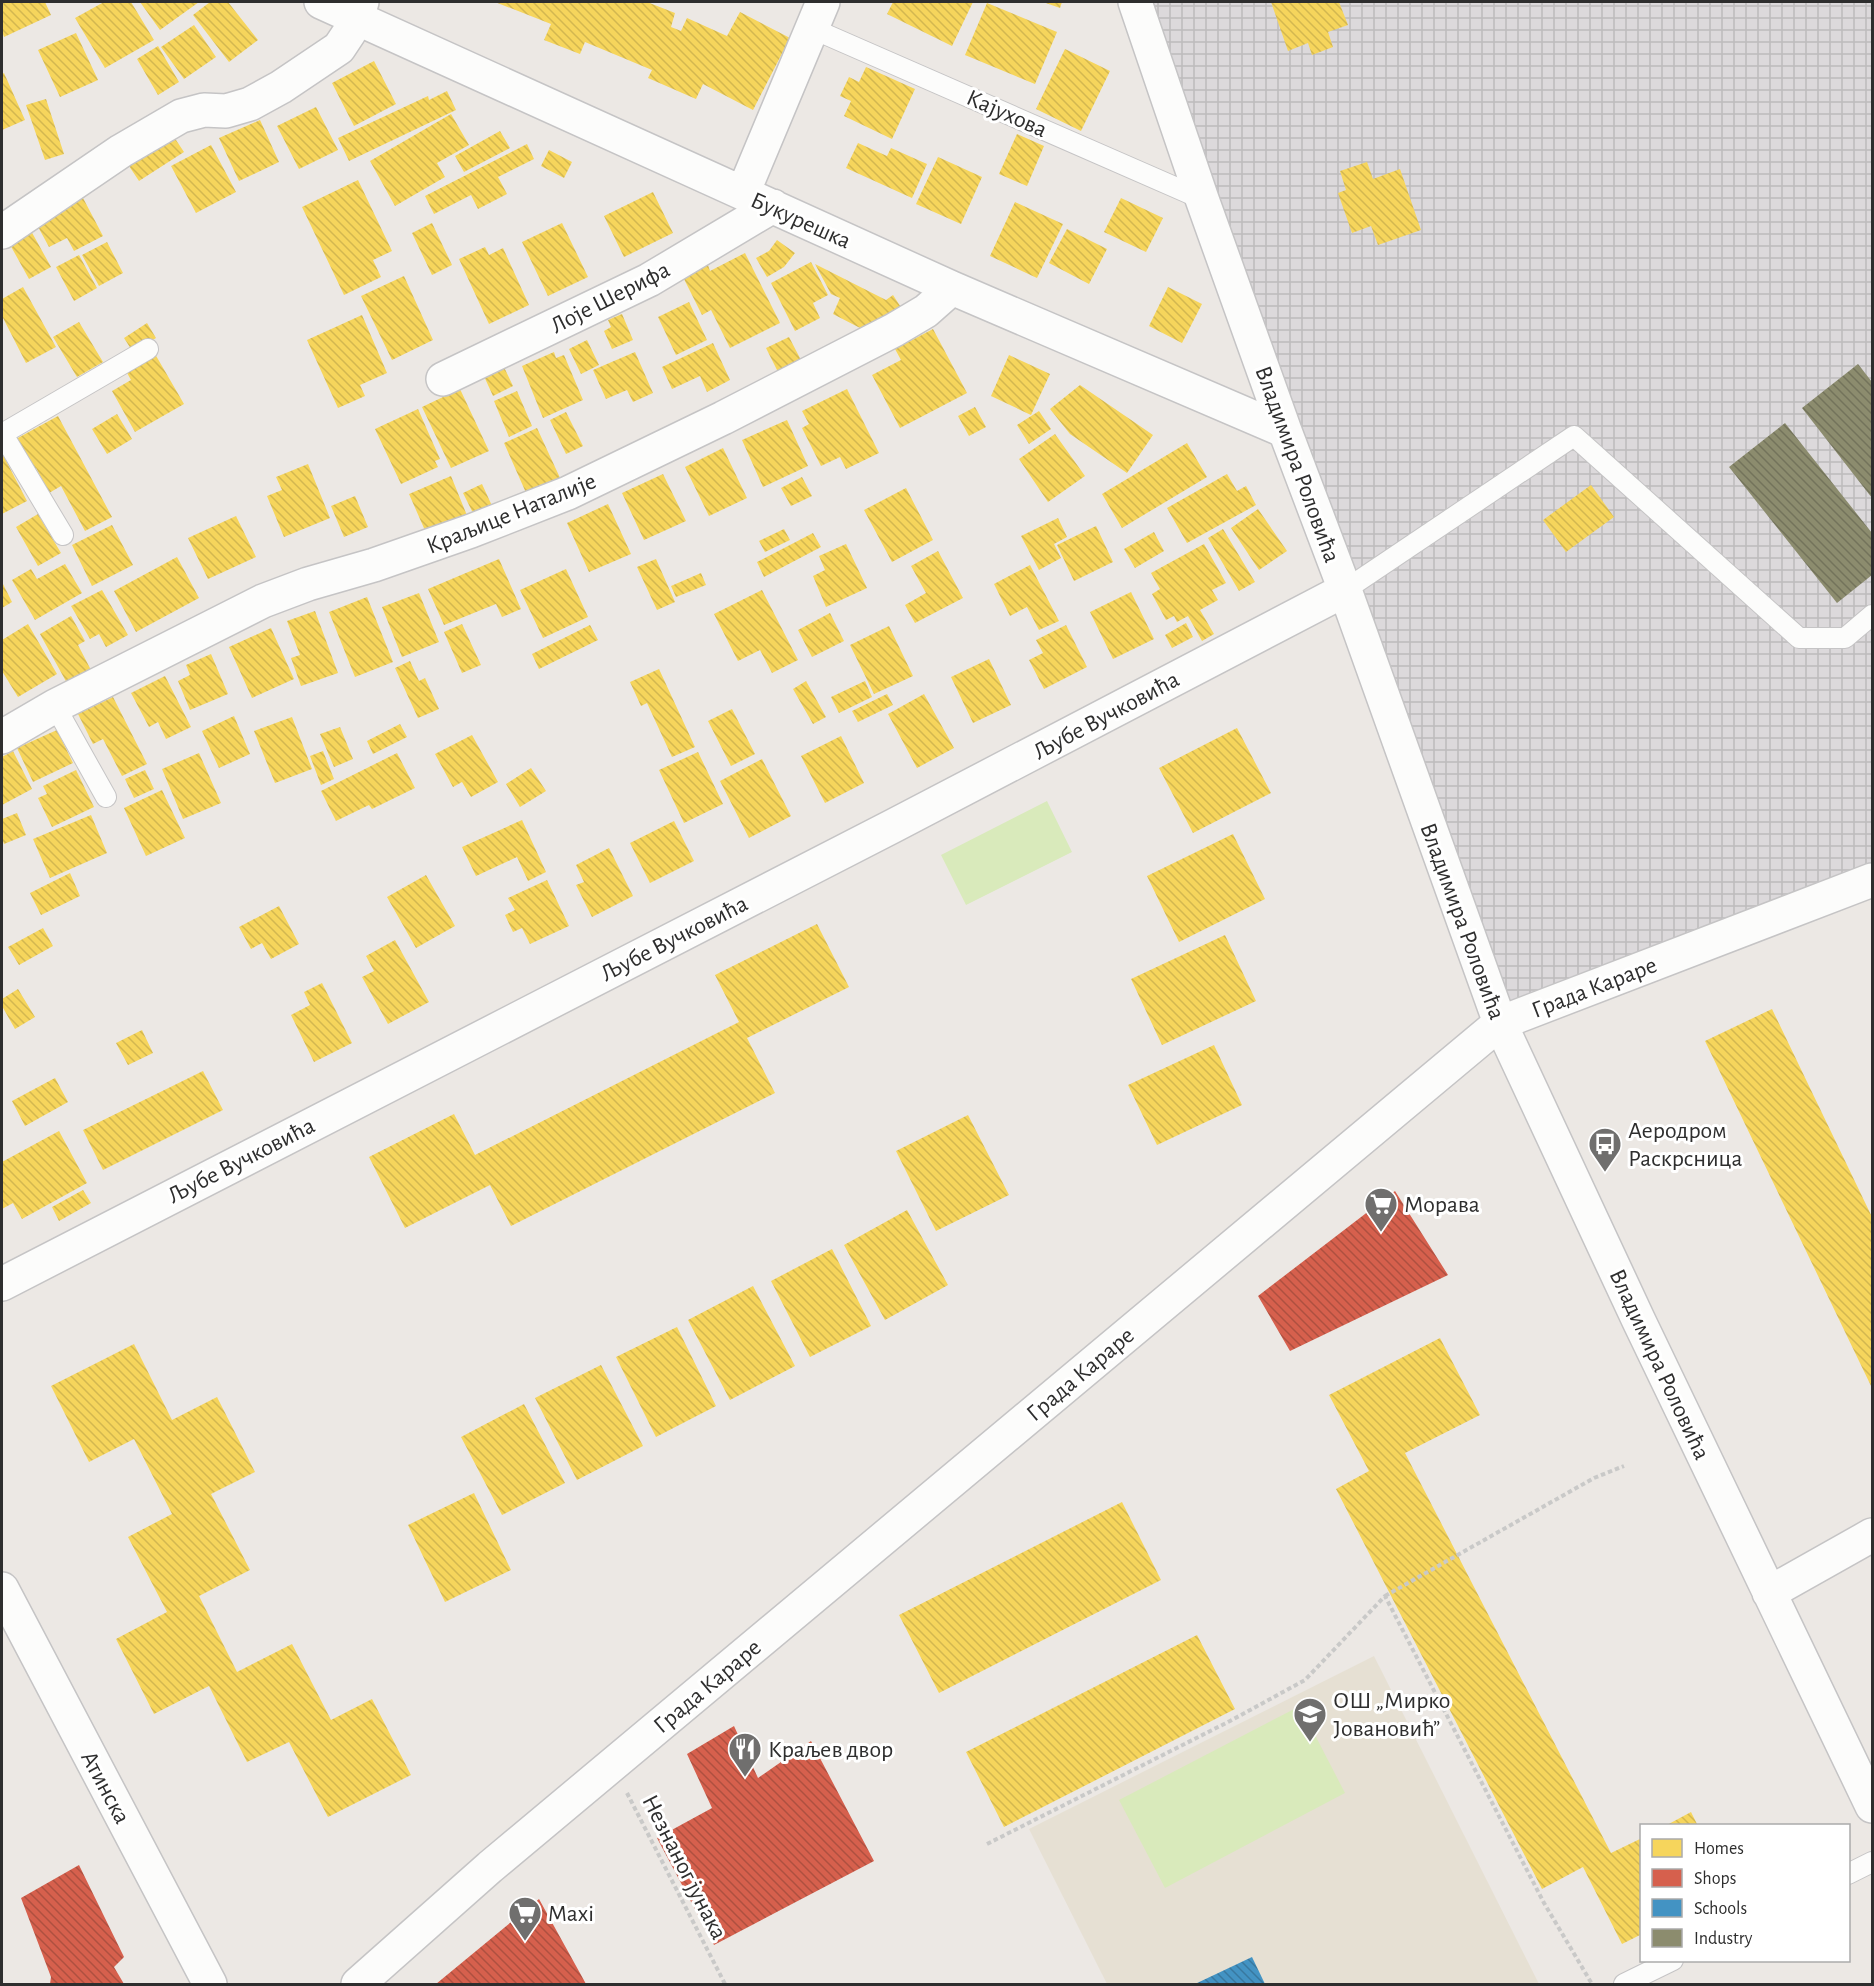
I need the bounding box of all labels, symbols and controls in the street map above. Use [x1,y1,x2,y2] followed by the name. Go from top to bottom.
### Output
[963,86,1050,142] street label: Кајухова
[747,188,854,254] street label: Букурешка
[547,258,674,338] street label: Лоје Шерифа
[1250,363,1344,566] street label: Владимира Роловића
[423,469,600,559] street label: Краљице Наталије
[1030,667,1183,764] street label: Љубе Вучковића
[1415,820,1509,1023] street label: Владимира Роловића
[597,892,752,986] street label: Љубе Вучковића
[1528,953,1660,1023] street label: Града Караре
[164,1114,319,1208] street label: Љубе Вучковића
[1628,1119,1742,1171] place label: Аеродром Раскрсница
[1587,1126,1623,1173] bus stop icon: Аеродром Раскрсница
[1363,1186,1399,1233] supermarket icon: Морава
[1404,1193,1480,1217] place label: Морава
[1604,1265,1714,1463] street label: Владимира Роловића
[1022,1323,1139,1426] street label: Града Караре
[649,1635,766,1738] street label: Града Караре
[1333,1689,1450,1741] place label: ОШ „Мирко Јовановић”
[1292,1696,1328,1743] school or university icon: ОШ „Мирко Јовановић”
[727,1731,763,1778] restaurant icon: Краљев двор
[768,1738,893,1762] place label: Краљев двор
[76,1747,134,1828] street label: Атинска
[637,1791,731,1944] street label: Незнаног јунака
[1640,1824,1850,1962] legend
[1694,1840,1744,1858] text: Homes
[1694,1870,1736,1888] text: Shops
[507,1895,543,1942] supermarket icon: Maxi
[1694,1900,1747,1918] text: Schools
[548,1902,594,1926] place label: Maxi
[1694,1930,1753,1948] text: Industry

